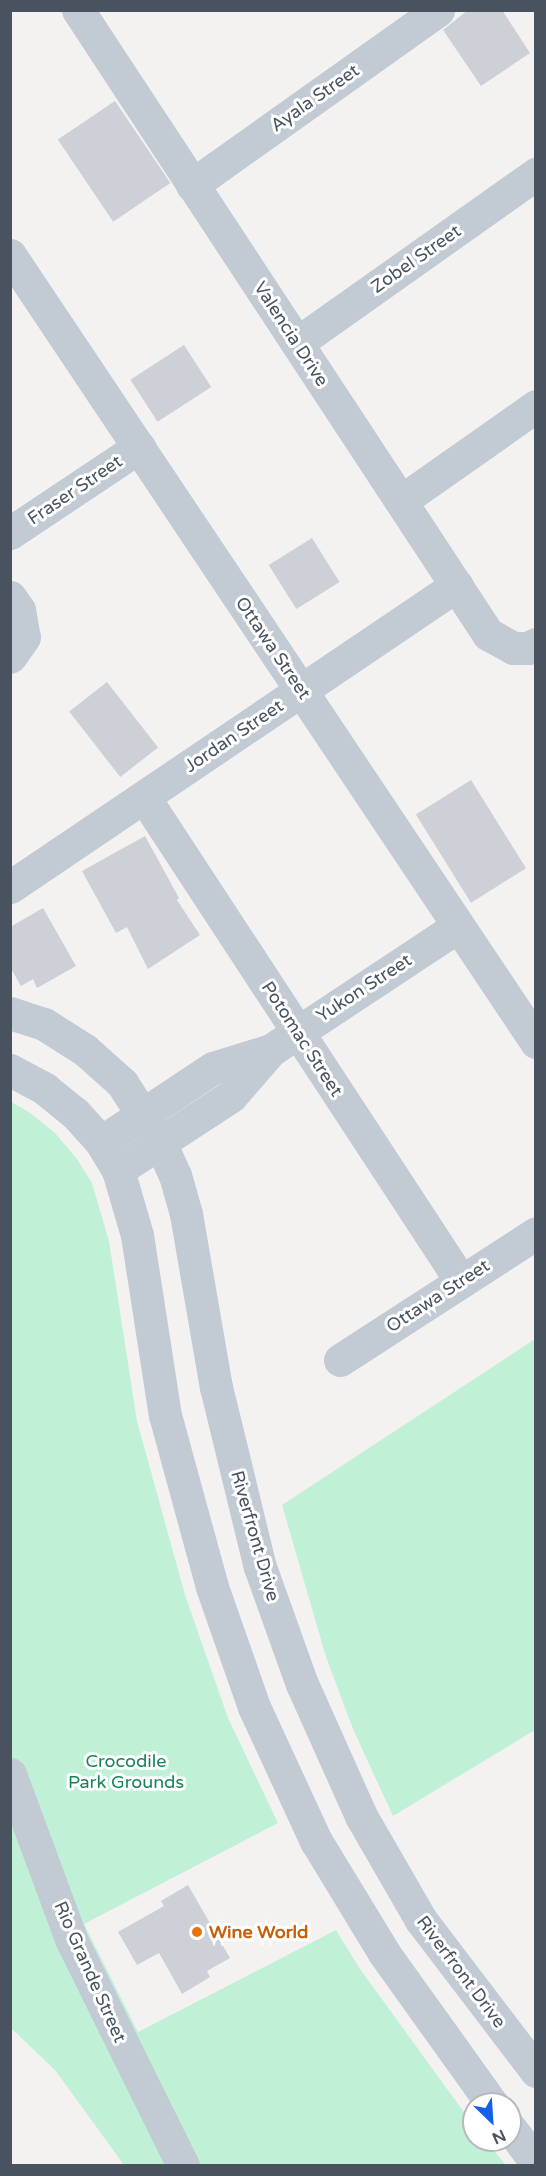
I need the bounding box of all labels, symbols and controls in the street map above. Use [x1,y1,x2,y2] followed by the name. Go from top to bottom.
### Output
[267,60,363,136] street label: Ayala Street
[367,220,465,298] street label: Zobel Street
[249,278,333,390] street label: Valencia Drive
[24,450,126,530] street label: Fraser Street
[231,593,315,703] street label: Ottawa Street
[180,695,288,777] street label: Jordan Street
[312,949,416,1027] street label: Yukon Street
[257,977,347,1101] street label: Potomac Street
[382,1255,494,1337] street label: Ottawa Street
[226,1468,284,1604] street label: Riverfront Drive
[68,1751,184,1794] park label: Crocodile Park Grounds
[49,1898,131,2046] street label: Rio Grande Street
[412,1912,510,2032] street label: Riverfront Drive
[209,1921,308,1943] place label: Wine World
[190,1925,204,1939] marker: Wine World
[462,2092,522,2152] north arrow
[489,2125,509,2148] text: N

